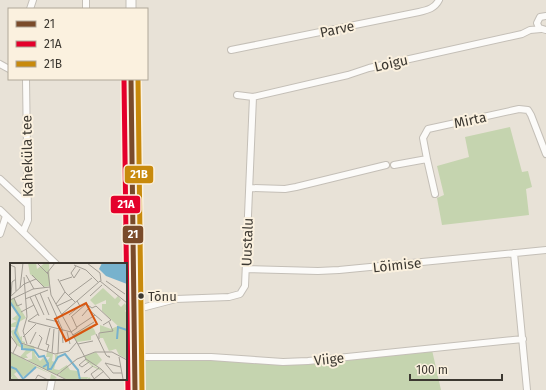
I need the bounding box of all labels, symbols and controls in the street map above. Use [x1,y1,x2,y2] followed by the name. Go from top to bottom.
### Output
[8,8,148,80] legend
[44,17,55,31] text: 21
[318,18,356,41] street label: Parve
[44,37,62,51] text: 21A
[373,51,410,76] street label: Loigu
[44,57,62,71] text: 21B
[452,109,488,132] street label: Mirta
[18,115,37,197] street label: Kaheküla tee
[124,165,154,184] line badge: 21B
[130,168,148,181] text: 21B
[110,195,141,214] line badge: 21A
[117,198,135,211] text: 21A
[238,217,257,267] street label: Uustalu
[122,225,144,244] line badge: 21
[128,228,138,241] text: 21
[372,254,422,277] street label: Lõimise
[10,263,127,380] inset map
[148,289,177,304] place label: Tõnu
[136,291,146,301] marker: Tõnu
[313,349,345,370] street label: Viige
[410,356,502,382] scale bar
[416,363,448,377] text: 100 m

